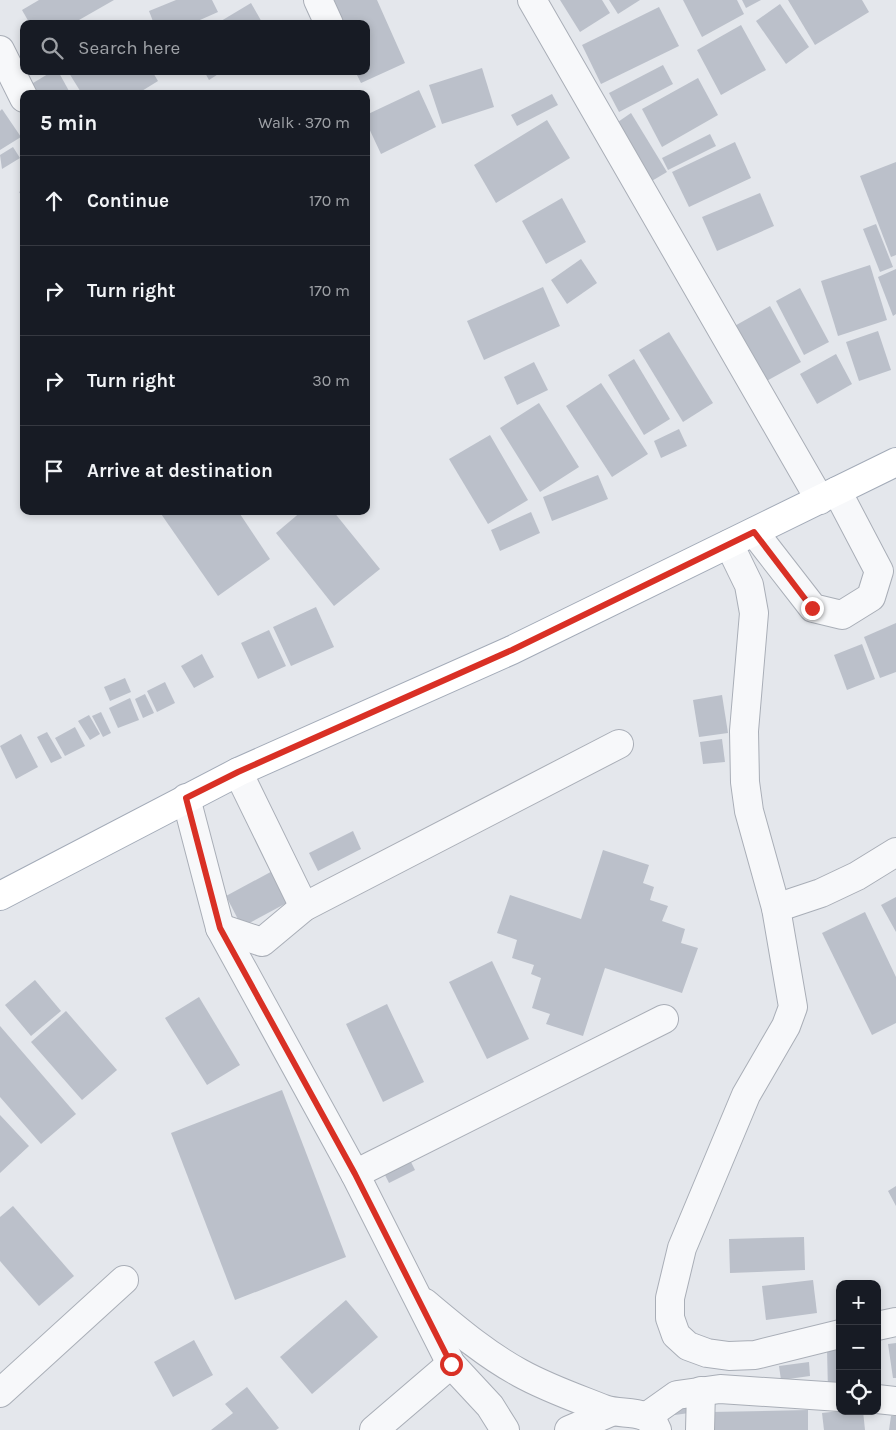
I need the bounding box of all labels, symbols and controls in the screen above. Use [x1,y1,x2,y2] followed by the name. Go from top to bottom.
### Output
[20,20,370,75] search box
[38,34,66,62] icon: search
[78,37,180,59] text: Search here
[40,111,97,135] text: 5 min
[258,113,350,132] text: Walk · 370 m
[40,187,68,215] icon: ahead
[87,190,169,212] text: Continue
[309,191,350,210] text: 170 m
[40,277,68,305] icon: right
[87,280,176,302] text: Turn right
[309,281,350,300] text: 170 m
[40,367,68,395] icon: right
[87,370,176,392] text: Turn right
[312,371,350,390] text: 30 m
[40,457,68,485] icon: arrive
[87,460,273,482] text: Arrive at destination
[801,597,824,620] route end
[836,1280,881,1415] map controls
[836,1280,881,1325] button: +
[836,1325,881,1370] button: −
[440,1353,463,1376] route start
[836,1370,881,1415] button: locate

